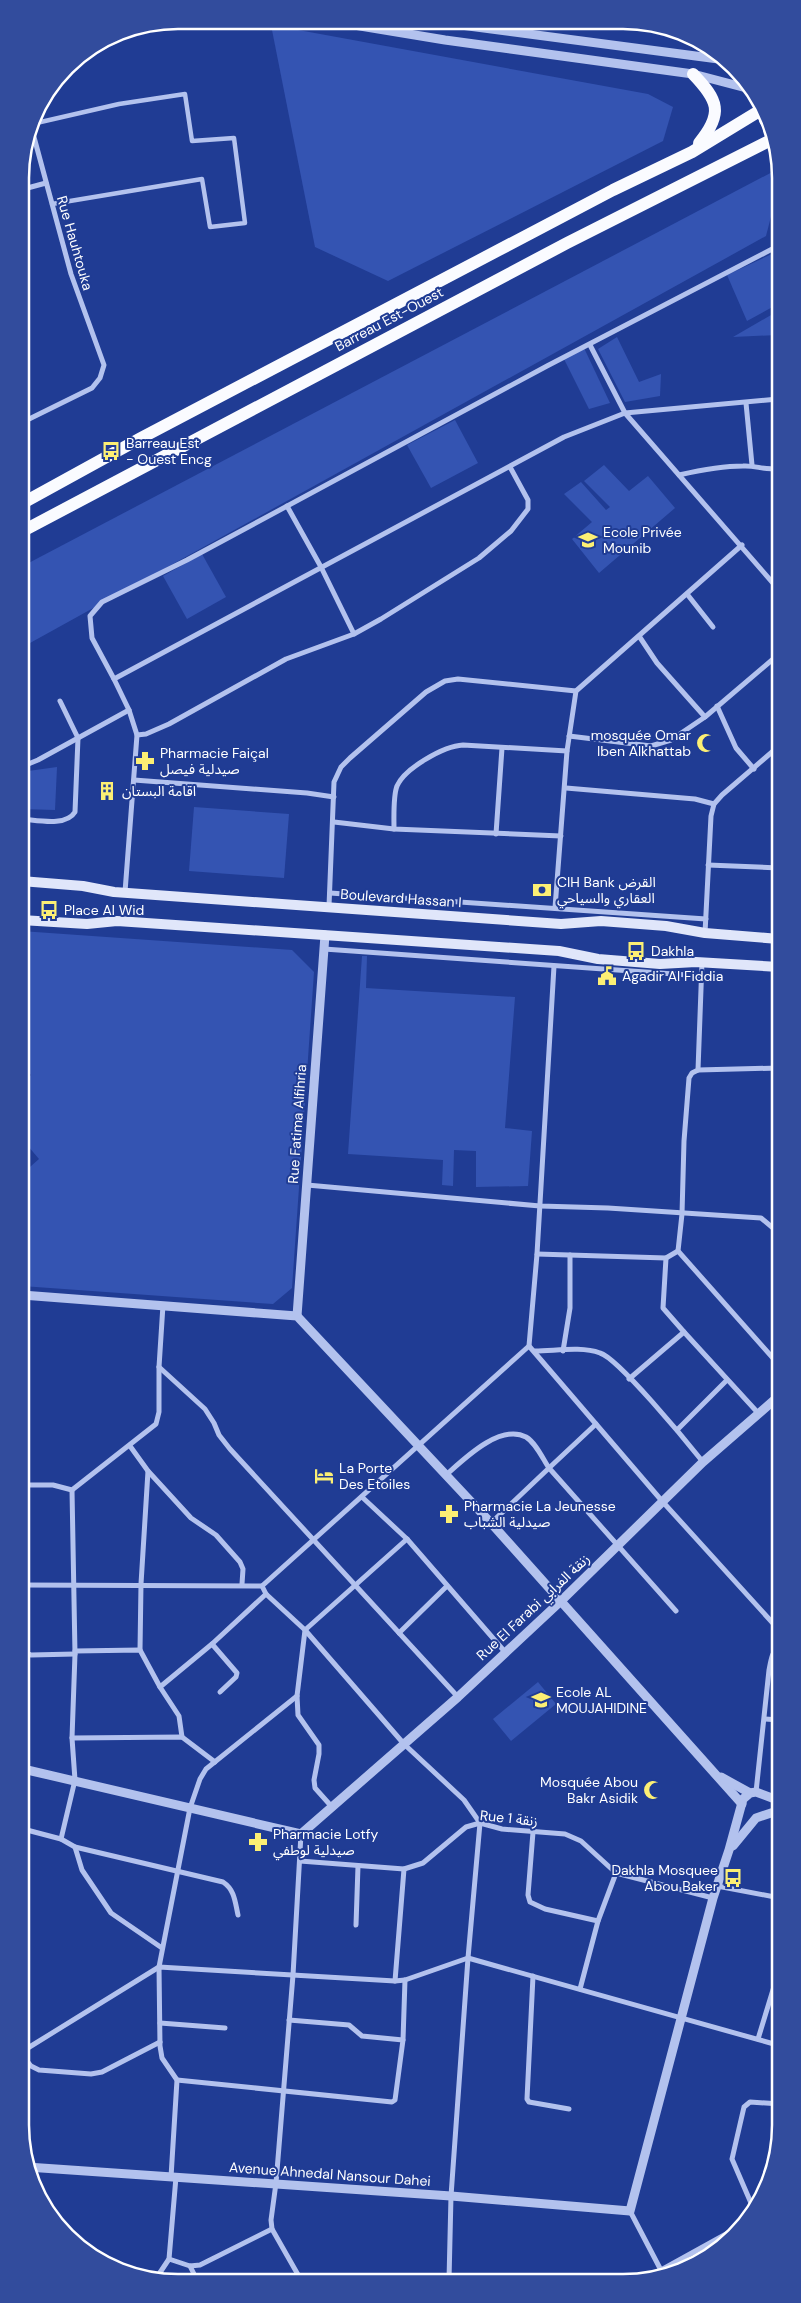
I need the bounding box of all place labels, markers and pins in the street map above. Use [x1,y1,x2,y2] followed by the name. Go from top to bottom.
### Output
[126,434,212,468] place label: Barreau Est - Ouest Encg
[100,440,122,462] bus stop icon: Barreau Est - Ouest Encg
[603,523,682,557] place label: Ecole Privée Mounib
[577,529,599,551] school or university icon: Ecole Privée Mounib
[591,726,691,760] place label: mosquée Omar Iben Alkhattab
[695,732,717,754] mosque icon: mosquée Omar Iben Alkhattab
[160,744,269,778] place label: Pharmacie Faiçal صيدلية فيصل
[134,750,156,772] pharmacy icon: Pharmacie Faiçal صيدلية فيصل
[96,780,118,802] building icon: اقامة البستان
[122,782,196,800] place label: اقامة البستان
[557,873,656,909] place label: CIH Bank القرض العقاري والسياحي
[531,879,553,901] bank icon: CIH Bank القرض العقاري والسياحي
[38,899,60,921] bus stop icon: Place Al Wid
[64,901,144,919] place label: Place Al Wid
[625,940,647,962] bus stop icon: Dakhla
[651,942,694,960] place label: Dakhla
[596,965,618,987] public building icon: Agadir Al Fiddia
[622,967,723,985] place label: Agadir Al Fiddia
[339,1459,410,1493] place label: La Porte Des Etoiles
[313,1465,335,1487] hotel icon: La Porte Des Etoiles
[464,1497,616,1531] place label: Pharmacie La Jeunesse صيدلية الشباب
[438,1503,460,1525] pharmacy icon: Pharmacie La Jeunesse صيدلية الشباب
[556,1683,647,1717] place label: Ecole AL MOUJAHIDINE
[530,1689,552,1711] school or university icon: Ecole AL MOUJAHIDINE
[540,1773,638,1807] place label: Mosquée Abou Bakr Asidik
[642,1779,664,1801] mosque icon: Mosquée Abou Bakr Asidik
[273,1825,378,1861] place label: Pharmacie Lotfy صيدلية لوطفي
[247,1831,269,1853] pharmacy icon: Pharmacie Lotfy صيدلية لوطفي
[611,1861,718,1895] place label: Dakhla Mosquee Abou Baker
[722,1867,744,1889] bus stop icon: Dakhla Mosquee Abou Baker

